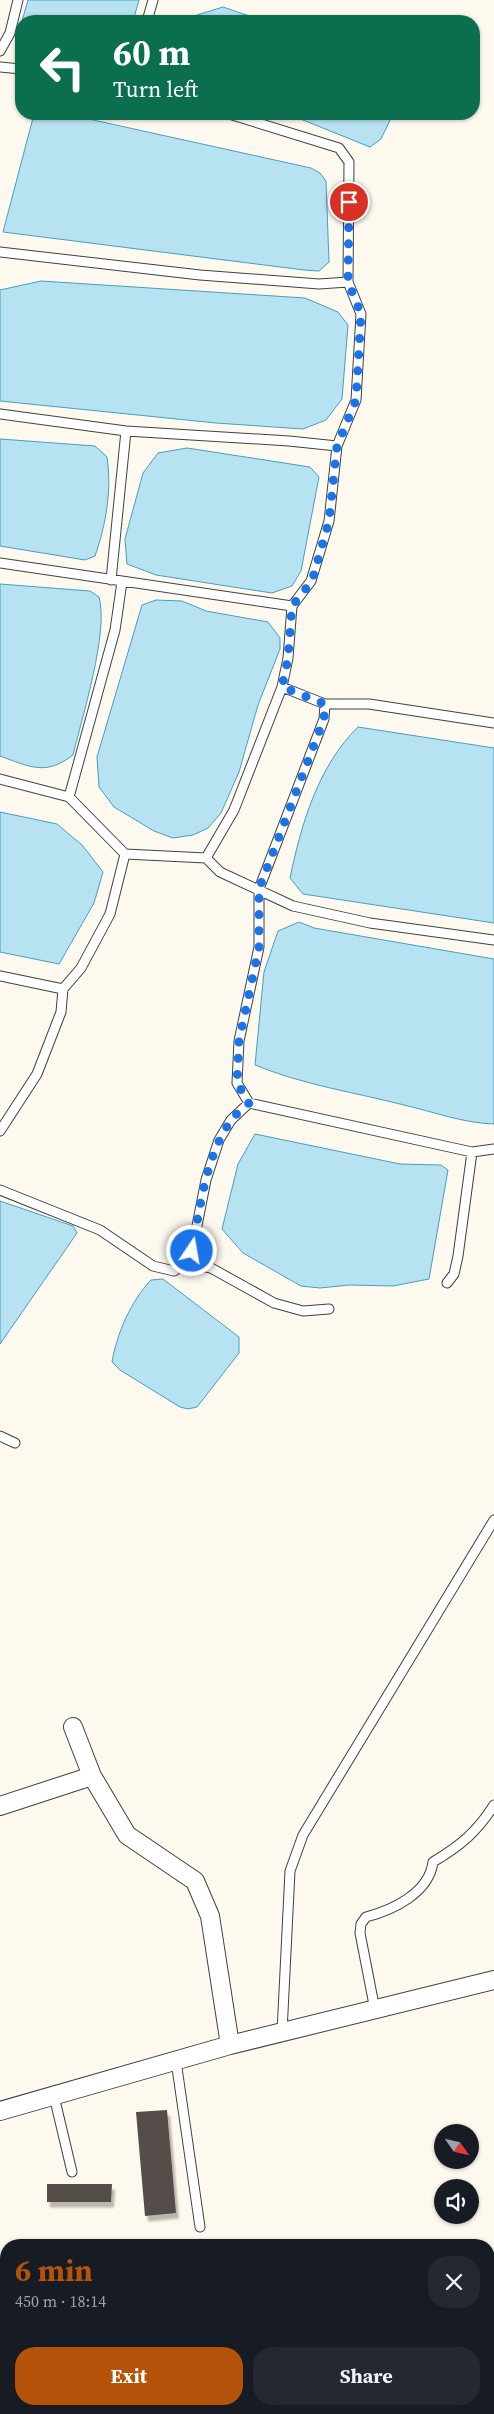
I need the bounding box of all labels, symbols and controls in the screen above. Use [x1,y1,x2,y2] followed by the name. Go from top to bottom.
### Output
[113,29,190,77] text: 60 m
[30,35,95,100] icon: left
[113,74,198,104] text: Turn left
[328,181,370,223] pin
[335,188,363,216] icon: arrive
[165,1224,217,1276] position arrow
[434,2124,479,2169] north arrow
[434,2124,479,2224] map controls
[434,2179,479,2224] button: sound
[15,2250,93,2291] text: 6 min
[428,2256,480,2308] button: close
[15,2290,106,2312] text: 450 m · 18:14
[15,2347,243,2405] button: Exit
[253,2347,480,2405] button: Share

